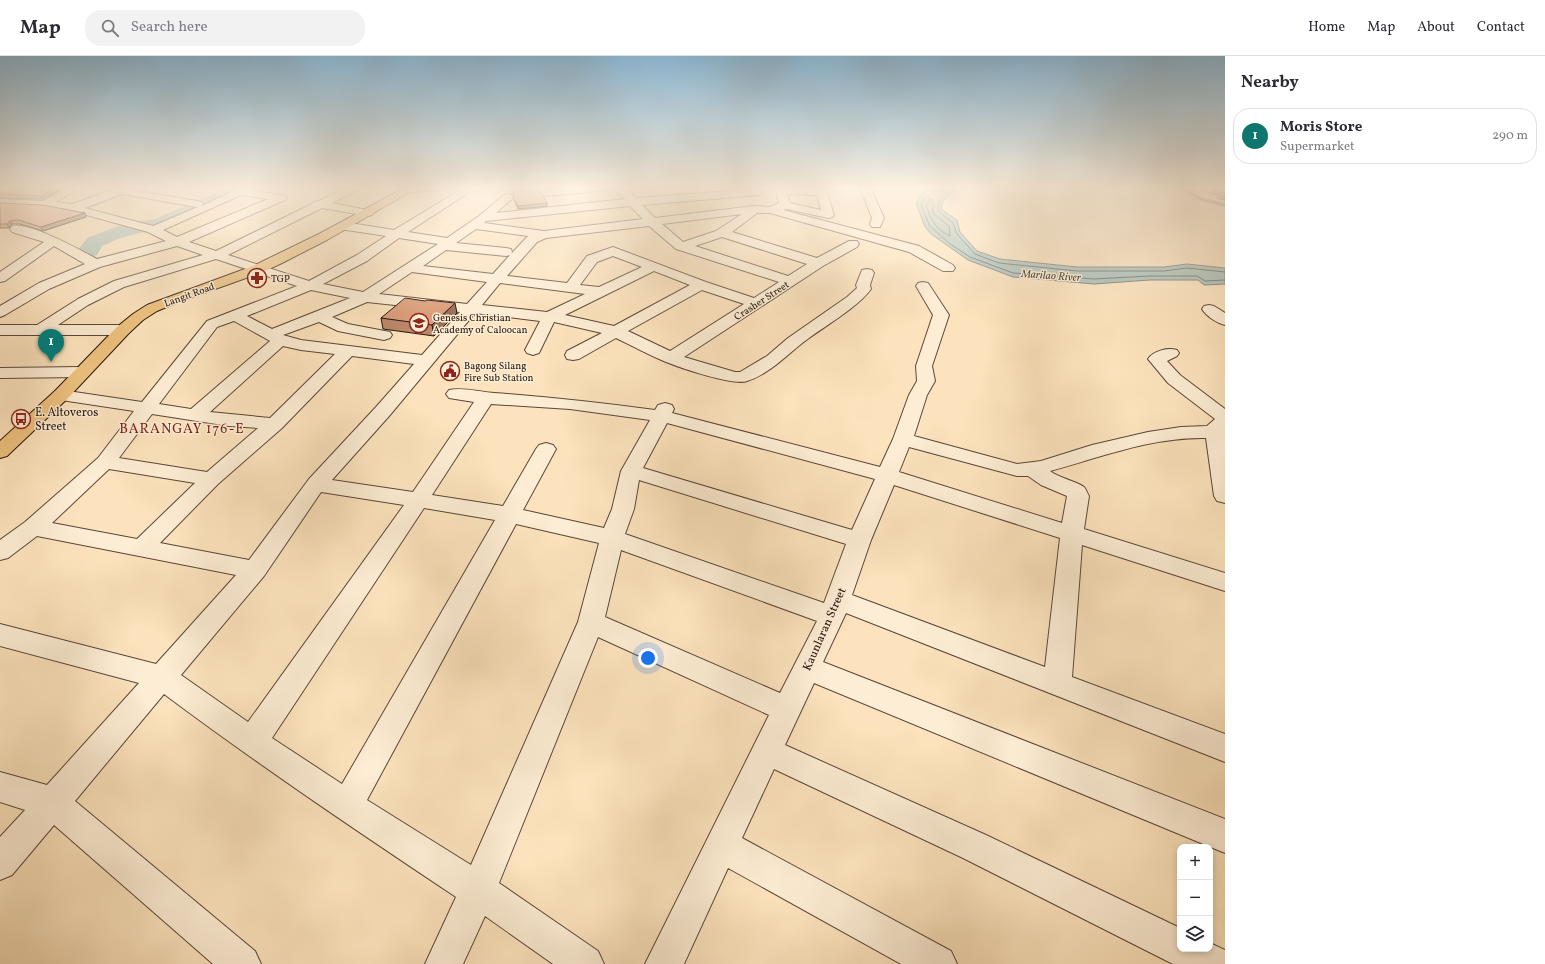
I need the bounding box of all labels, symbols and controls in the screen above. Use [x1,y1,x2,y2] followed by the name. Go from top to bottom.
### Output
[85,10,365,46] search box
[20,15,61,41] text: Map
[99,17,121,39] icon: search
[131,17,208,38] text: Search here
[1308,18,1345,37] text: Home
[1367,18,1395,37] text: Map
[1417,18,1455,37] text: About
[1477,18,1525,37] text: Contact
[1241,71,1299,94] text: Nearby
[1280,117,1362,138] text: Moris Store
[1252,127,1258,145] text: 1
[1492,127,1528,145] text: 290 m
[1280,138,1355,156] text: Supermarket
[246,267,268,289] pharmacy icon: TGP
[1020,267,1082,286] water label: Marilao River
[271,272,290,286] place label: TGP
[731,278,792,324] street label: Crasher Street
[162,279,217,311] street label: Langit Road
[433,311,528,337] place label: Genesis Christian Academy of Caloocan
[408,312,430,334] school or university icon: Genesis Christian Academy of Caloocan
[38,329,64,362] pin: 1
[464,359,534,385] place label: Bagong Silang Fire Sub Station
[439,360,461,382] public building icon: Bagong Silang Fire Sub Station
[35,405,98,435] place label: E. Altoveros Street
[10,408,32,430] bus stop icon: E. Altoveros Street
[119,420,245,439] district label: BARANGAY 176-E
[799,585,850,674] street label: Kaunlaran Street
[638,648,658,668] your location
[1177,844,1213,952] map controls
[1177,844,1213,880] button: +
[1177,880,1213,916] button: −
[1177,916,1213,952] button: layers

